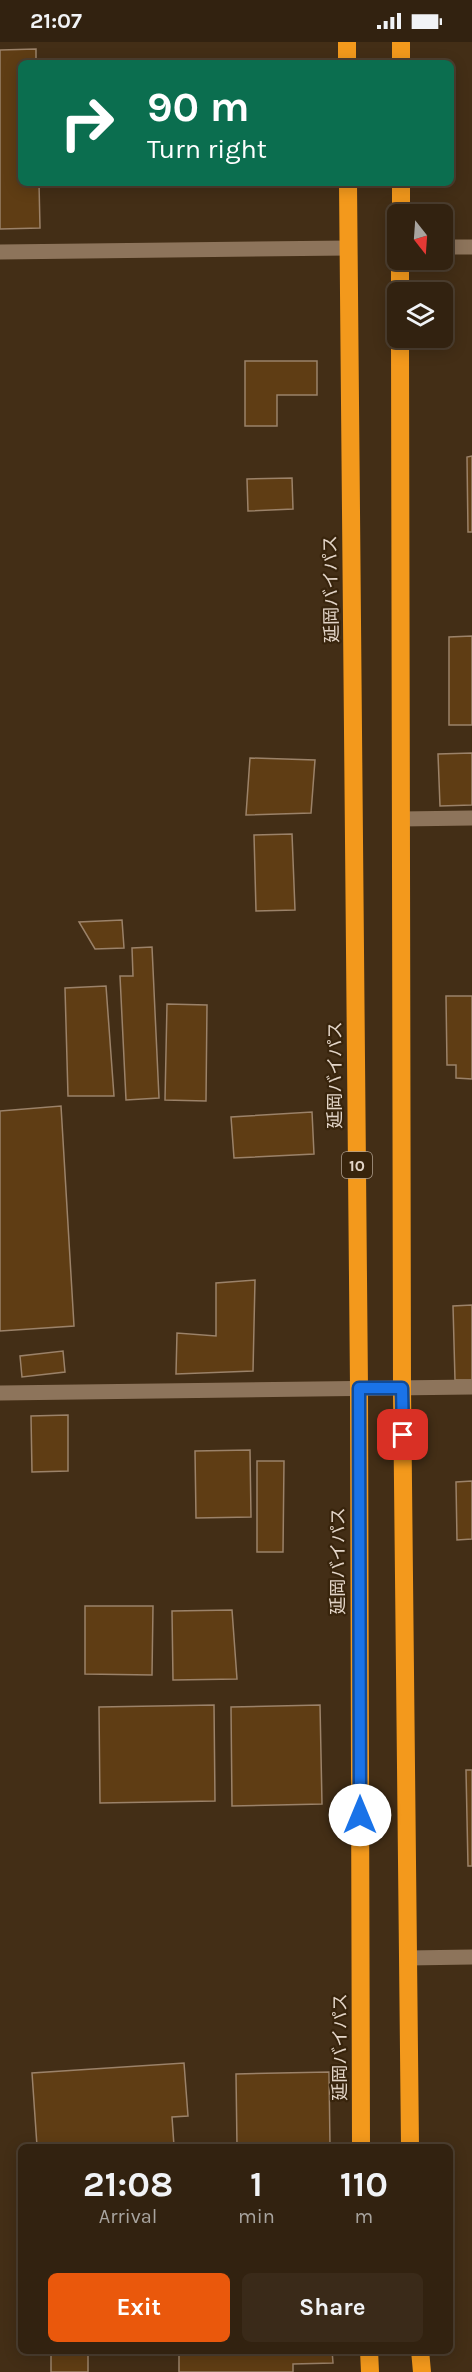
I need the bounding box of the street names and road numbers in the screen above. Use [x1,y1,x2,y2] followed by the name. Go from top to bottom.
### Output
[319,535,343,643] street label: 延岡バイパス
[324,1021,346,1129] street label: 延岡バイパス
[342,1152,372,1178] road number: 10
[327,1507,349,1615] street label: 延岡バイパス
[329,1993,351,2101] street label: 延岡バイパス

